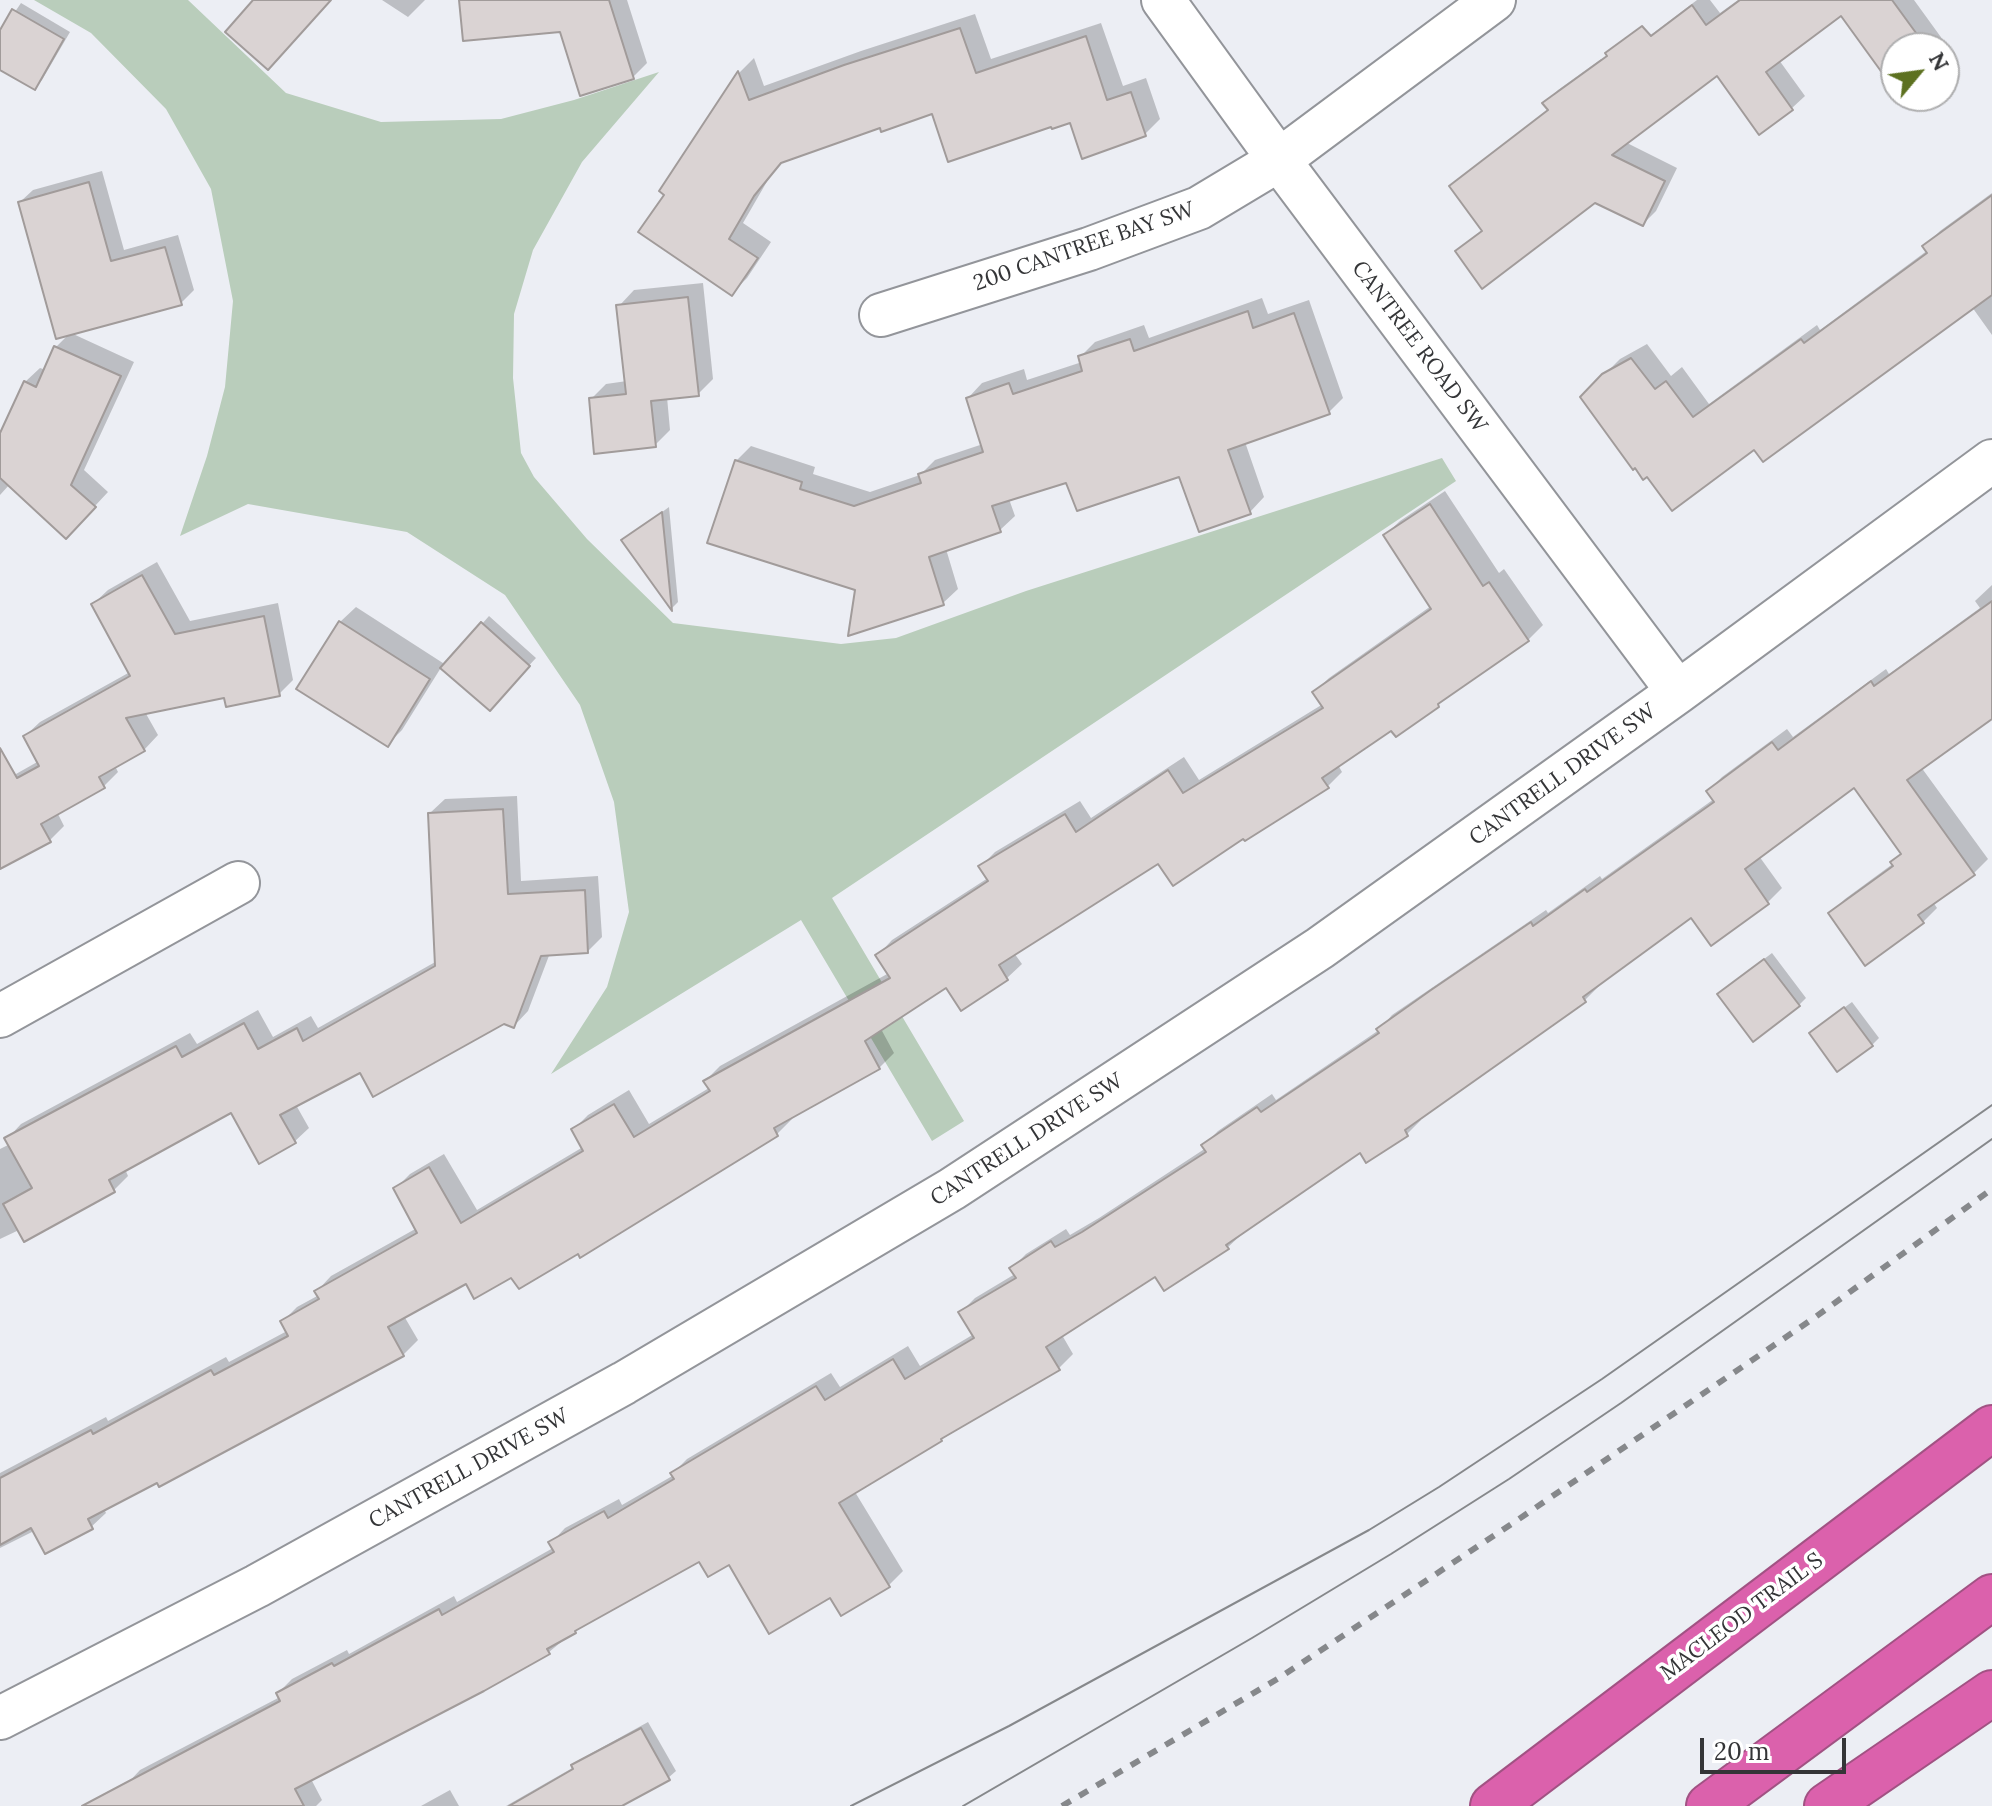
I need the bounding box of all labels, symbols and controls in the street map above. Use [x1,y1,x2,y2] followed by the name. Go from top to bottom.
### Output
[1880,32,1960,112] north arrow
[1923,47,1956,76] text: N
[970,197,1198,297] street label: 200 CANTREE BAY SW
[1346,256,1492,438] street label: CANTREE ROAD SW
[1465,698,1661,852] street label: CANTRELL DRIVE SW
[926,1068,1128,1212] street label: CANTRELL DRIVE SW
[365,1403,573,1535] street label: CANTRELL DRIVE SW
[1656,1547,1828,1687] street label: MACLEOD TRAIL S
[1704,1722,1850,1772] scale bar
[1714,1736,1770,1767] text: 20 m

